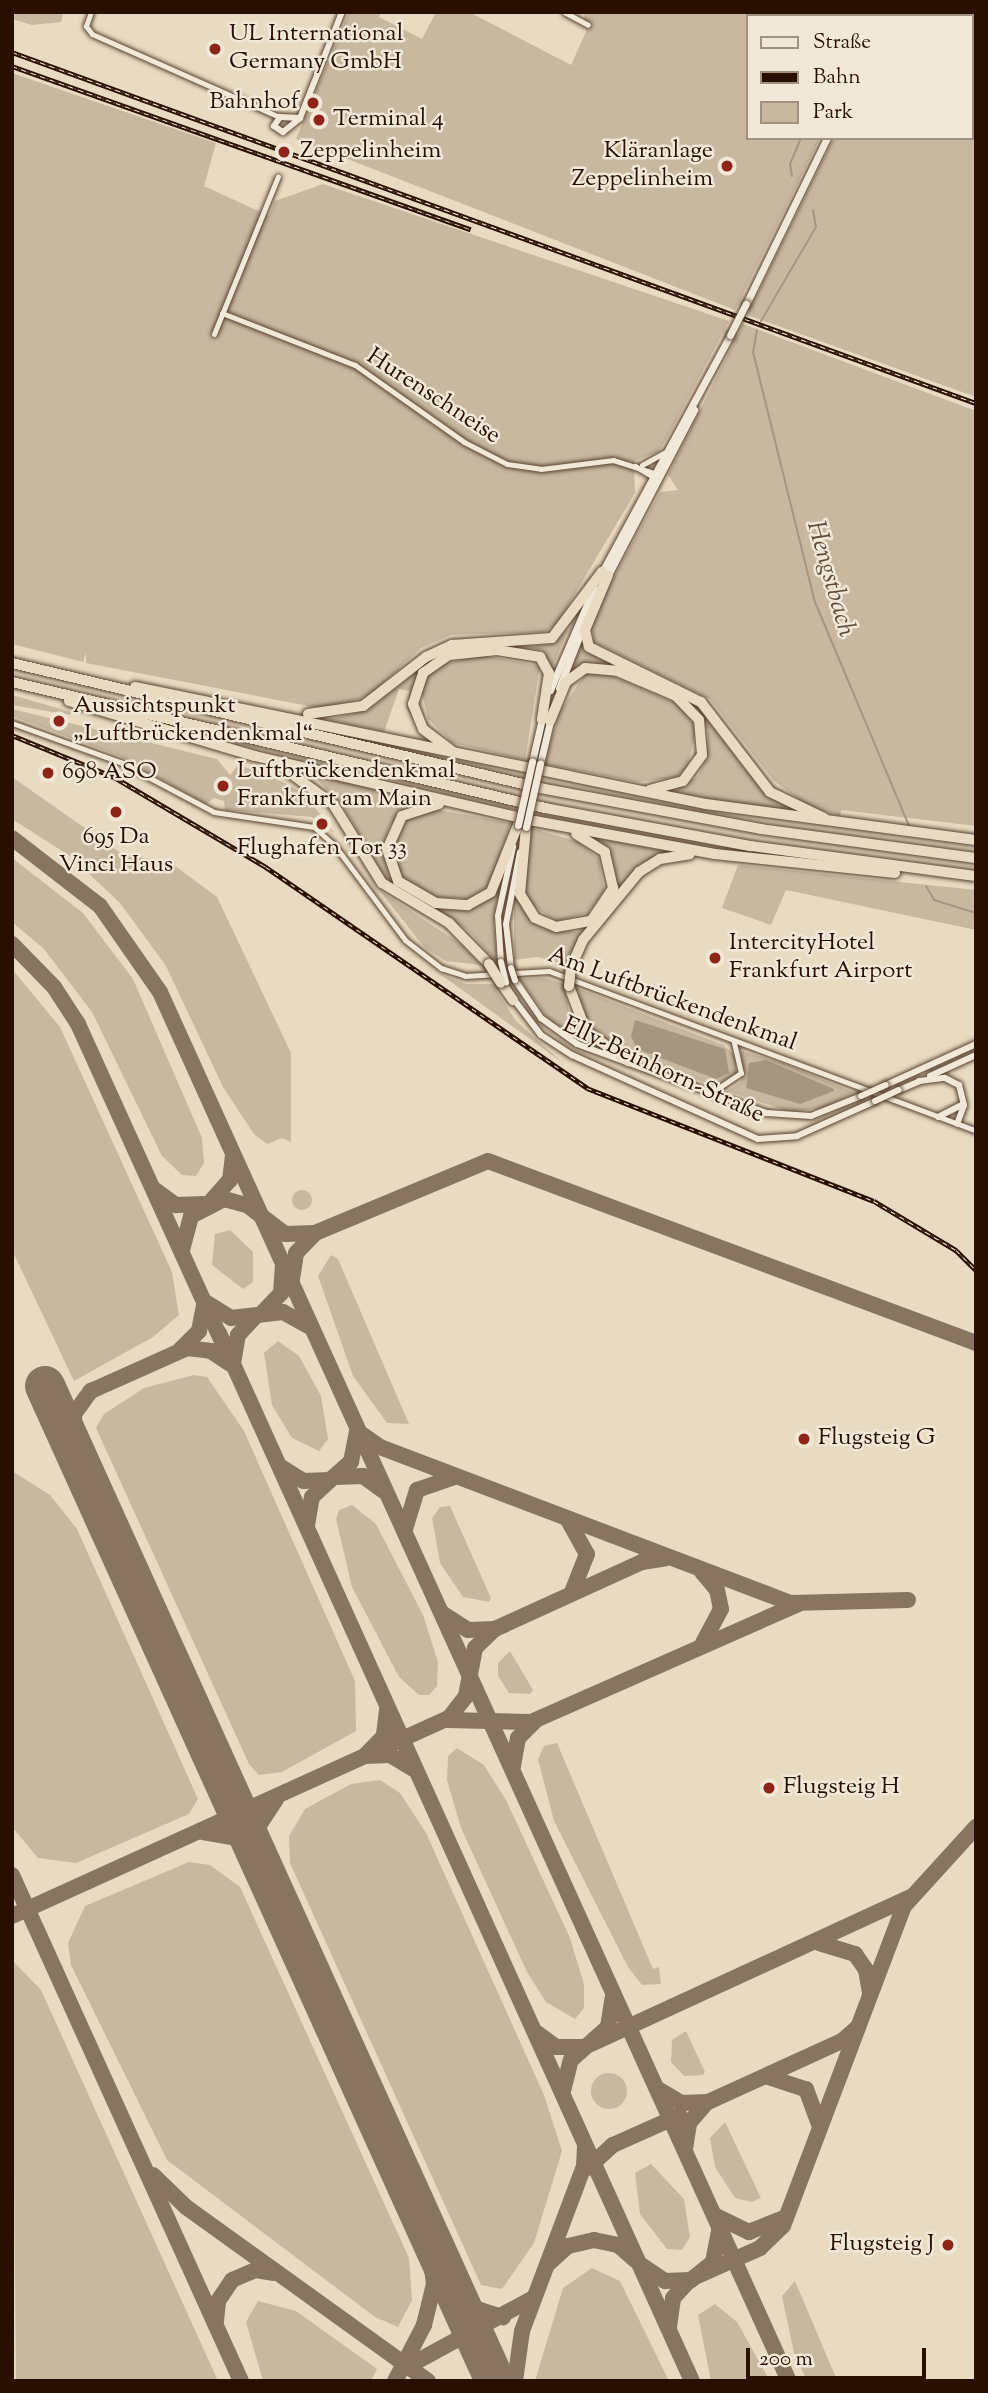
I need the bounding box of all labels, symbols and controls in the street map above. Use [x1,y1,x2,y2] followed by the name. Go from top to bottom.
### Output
[746,14,974,140] legend
[229,21,403,77] place label: UL International Germany GmbH
[813,28,871,58] text: Straße
[207,41,223,57] marker: UL International Germany GmbH
[813,63,861,93] text: Bahn
[209,89,299,117] place label: Bahnhof
[305,95,321,111] marker: Bahnhof
[813,98,853,128] text: Park
[333,106,444,134] place label: Terminal 4
[311,112,327,128] marker: Terminal 4
[300,138,441,166] place label: Zeppelinheim
[572,138,713,194] place label: Kläranlage Zeppelinheim
[274,142,294,162] marker: Zeppelinheim
[719,158,735,174] marker: Kläranlage Zeppelinheim
[361,343,505,451] street label: Hurenschneise
[799,517,861,641] water label: Hengstbach
[73,693,313,749] place label: Aussichtspunkt „Luftbrückendenkmal“
[51,713,67,729] marker: Aussichtspunkt „Luftbrückendenkmal“
[237,758,455,814] place label: Luftbrückendenkmal Frankfurt am Main
[62,759,157,787] place label: 698 ASO
[40,765,56,781] marker: 698 ASO
[215,778,231,794] marker: Luftbrückendenkmal Frankfurt am Main
[108,804,124,820] marker: 695 Da Vinci Haus
[314,816,330,832] marker: Flughafen Tor 33
[59,824,173,880] place label: 695 Da Vinci Haus
[237,835,407,863] place label: Flughafen Tor 33
[729,930,913,986] place label: IntercityHotel Frankfurt Airport
[544,942,800,1058] street label: Am Luftbrückendenkmal
[707,950,723,966] marker: IntercityHotel Frankfurt Airport
[558,1012,768,1130] street label: Elly-Beinhorn-Straße
[818,1425,935,1453] place label: Flugsteig G
[796,1431,812,1447] marker: Flugsteig G
[783,1774,900,1802] place label: Flugsteig H
[761,1780,777,1796] marker: Flugsteig H
[829,2231,934,2259] place label: Flugsteig J
[940,2237,956,2253] marker: Flugsteig J
[750,2334,930,2378] scale bar
[759,2345,813,2375] text: 200 m

